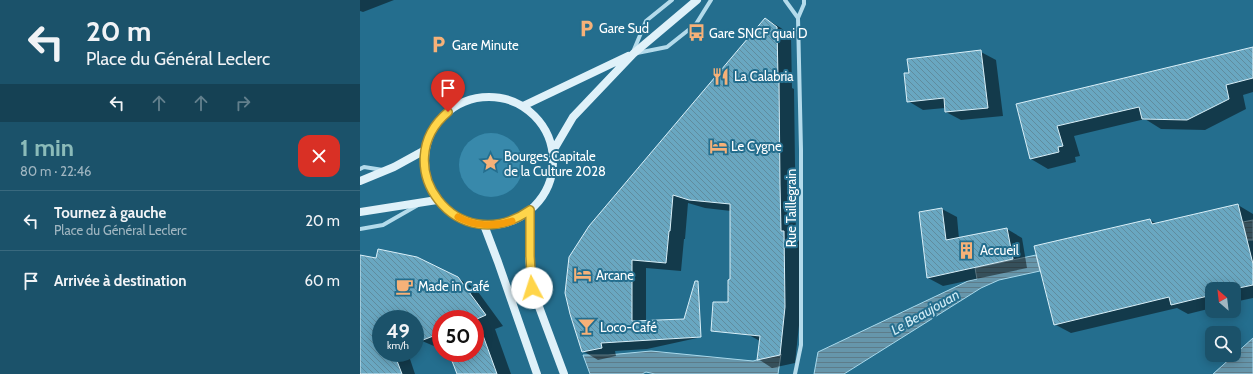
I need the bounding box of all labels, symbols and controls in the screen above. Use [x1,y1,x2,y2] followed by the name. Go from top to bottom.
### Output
[86,14,151,48] text: 20 m
[20,16,72,68] icon: left
[576,18,596,38] parking icon: Gare Sud
[599,20,649,36] place label: Gare Sud
[686,23,706,43] bus stop icon: Gare SNCF quai D
[709,25,807,41] place label: Gare SNCF quai D
[429,35,449,55] parking icon: Gare Minute
[452,37,519,53] place label: Gare Minute
[86,48,270,70] text: Place du Général Leclerc
[711,66,731,86] restaurant icon: La Calabria
[734,68,794,84] place label: La Calabria
[431,71,465,112] pin
[437,77,459,99] icon: arrive
[106,92,128,114] icon: left
[148,92,170,114] icon: ahead
[190,92,212,114] icon: ahead
[232,92,254,114] icon: right
[20,133,74,162] text: 1 min
[298,135,340,177] button: close
[708,136,728,156] hotel icon: Le Cygne
[731,138,782,154] place label: Le Cygne
[504,148,606,179] place label: Bourges Capitale de la Culture 2028
[481,153,501,173] place icon: Bourges Capitale de la Culture 2028
[20,163,91,179] text: 80 m · 22:46
[783,169,799,247] street label: Rue Taillegrain
[54,204,166,222] text: Tournez à gauche
[20,210,42,232] icon: left
[305,212,340,230] text: 20 m
[54,222,187,238] text: Place du Général Leclerc
[957,240,977,260] building icon: Accueil
[980,242,1019,258] place label: Accueil
[573,265,593,285] hotel icon: Arcane
[511,267,553,309] position arrow
[596,267,634,283] place label: Arcane
[20,270,42,292] icon: arrive
[54,272,186,290] text: Arrivée à destination
[304,272,340,290] text: 60 m
[395,276,415,296] cafe icon: Made in Café
[418,278,490,294] place label: Made in Café
[1205,282,1241,318] north arrow
[1205,282,1241,362] map controls
[888,285,962,339] water label: Le Beaujouan
[432,310,484,362] speed limit sign: 50
[577,317,597,337] bar icon: Loco-Café
[386,319,410,343] text: 49
[600,319,657,335] place label: Loco-Café
[1205,326,1241,362] button: search
[387,339,409,352] text: km/h

